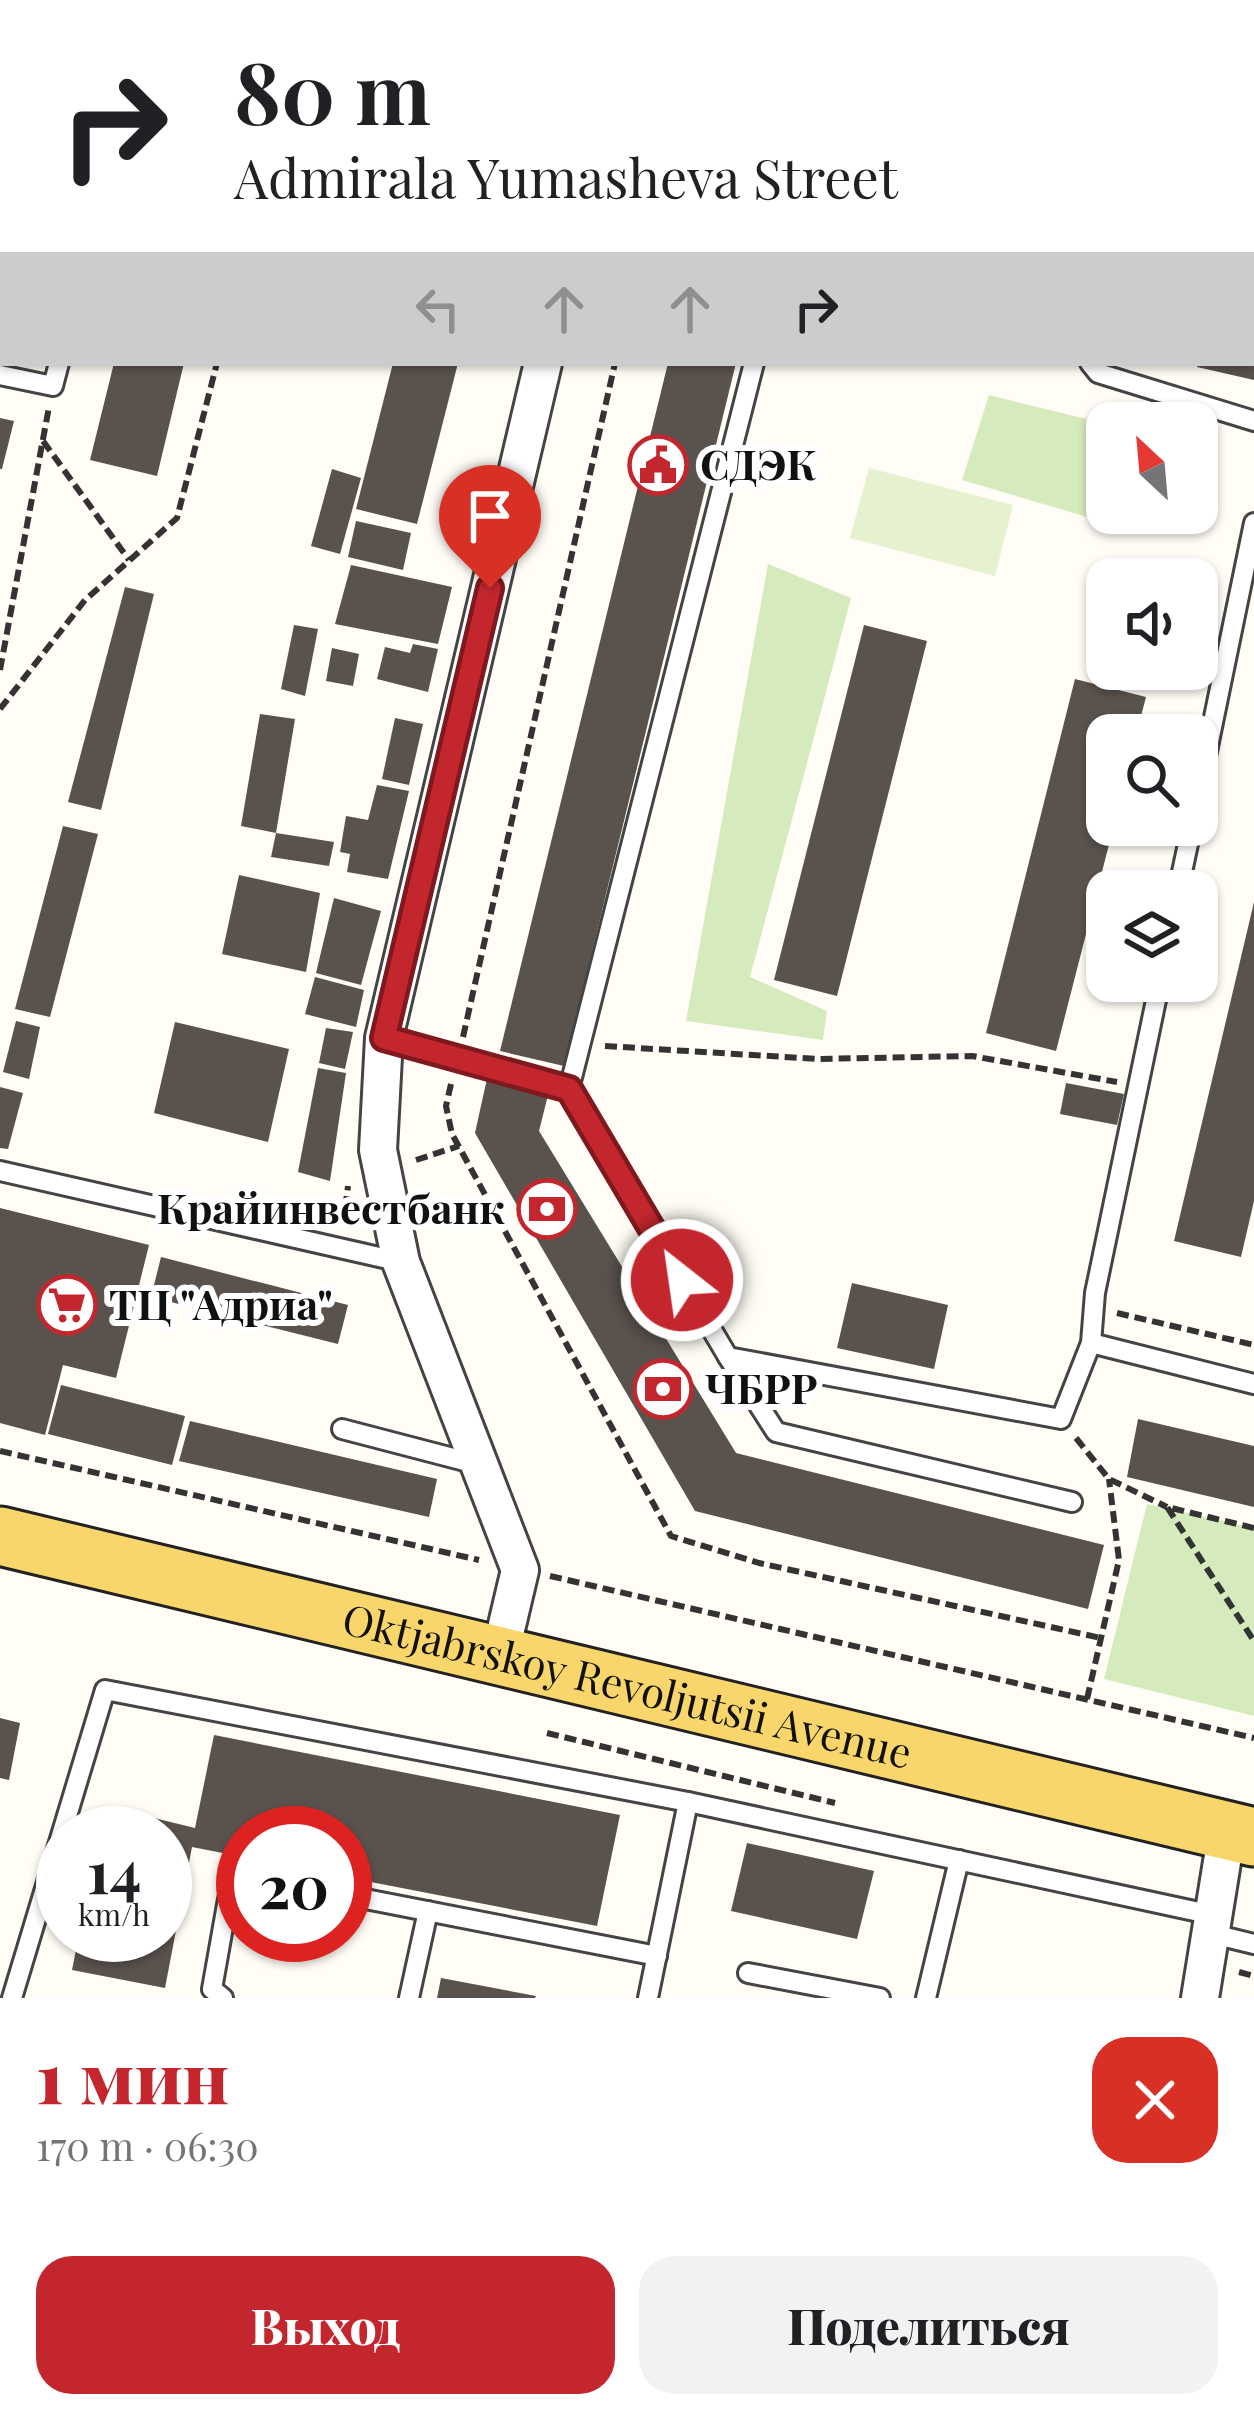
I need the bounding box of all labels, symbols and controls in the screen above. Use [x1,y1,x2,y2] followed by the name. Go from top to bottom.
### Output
[234,34,431,146] text: 80 m
[36,48,192,204] icon: right
[234,141,898,213] text: Admirala Yumasheva Street
[405,276,471,342] icon: left
[531,276,597,342] icon: ahead
[657,276,723,342] icon: ahead
[783,276,849,342] icon: right
[1086,402,1218,534] north arrow
[1086,402,1218,1002] map controls
[627,434,689,496] public building icon: СДЭК
[700,435,817,491] place label: СДЭК
[439,465,541,588] pin
[457,483,523,549] icon: arrive
[1086,558,1218,690] button: sound
[1086,714,1218,846] button: search
[1086,870,1218,1002] button: layers
[516,1178,578,1240] bank icon: Крайинвестбанк
[157,1179,505,1235] place label: Крайинвестбанк
[619,1217,745,1343] position arrow
[36,1274,98,1336] supermarket icon: ТЦ "Адриа"
[109,1275,333,1331] place label: ТЦ "Адриа"
[632,1358,694,1420] bank icon: ЧБРР
[705,1359,817,1415] place label: ЧБРР
[338,1589,918,1780] street label: Oktjabrskoy Revoljutsii Avenue
[216,1806,372,1962] speed limit sign: 20
[87,1829,141,1909] text: 14
[78,1894,150,1934] text: km/h
[36,2026,229,2122] text: 1 мин
[1092,2037,1218,2163] button: close
[36,2119,259,2171] text: 170 m · 06:30
[36,2256,615,2394] button: Выход
[639,2256,1218,2394] button: Поделиться

